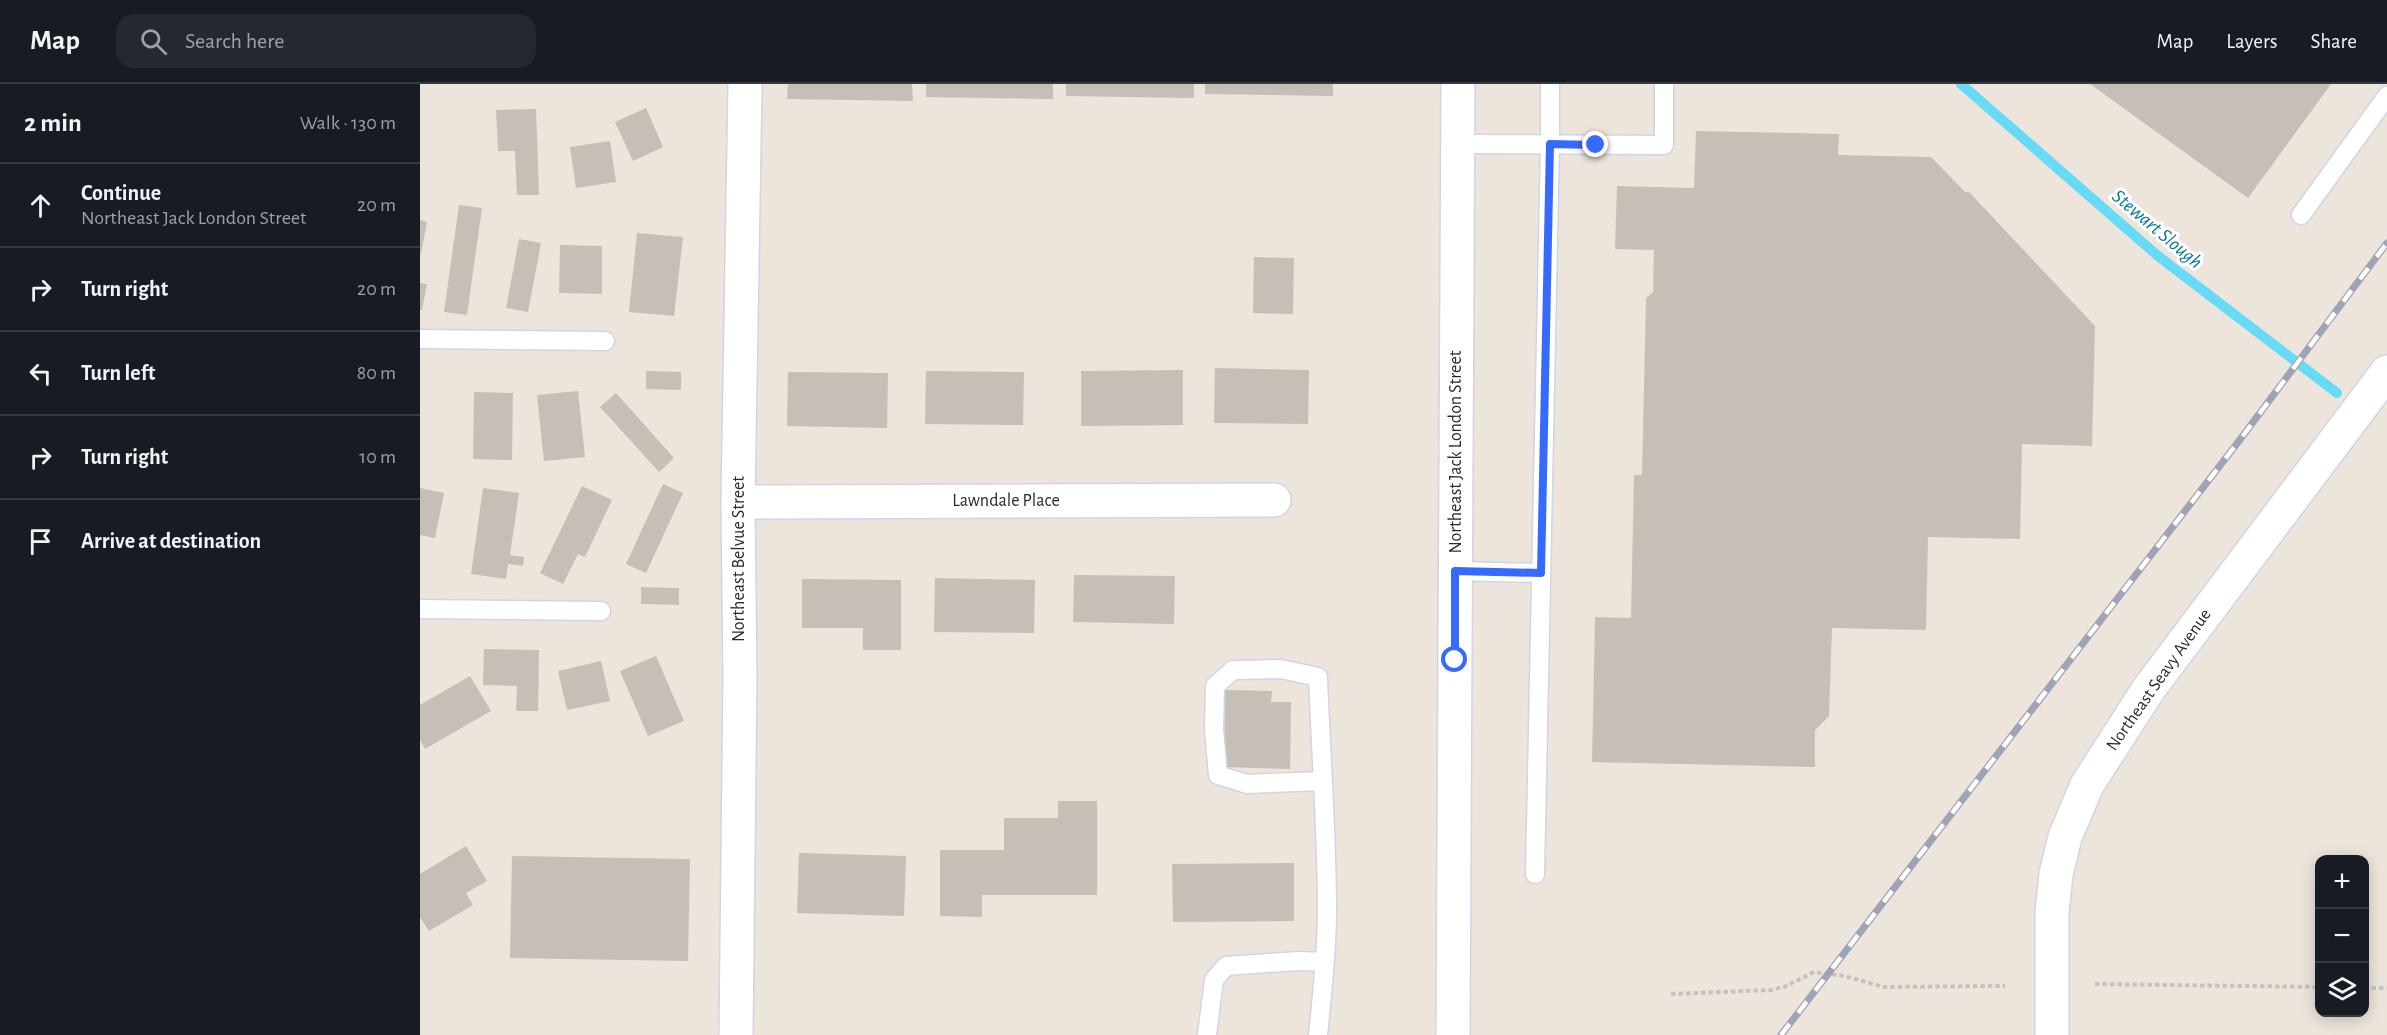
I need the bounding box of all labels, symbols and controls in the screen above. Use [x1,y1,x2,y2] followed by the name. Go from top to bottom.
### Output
[116,14,536,68] search box
[137,25,170,58] icon: search
[30,27,80,55] text: Map
[185,30,284,52] text: Search here
[2157,31,2193,52] text: Map
[2226,31,2277,52] text: Layers
[2310,31,2357,52] text: Share
[24,110,82,136] text: 2 min
[300,113,396,133] text: Walk · 130 m
[1582,131,1608,157] route end
[81,182,161,204] text: Continue
[2108,186,2206,272] water label: Stewart Slough
[24,189,57,222] icon: ahead
[357,195,396,215] text: 20 m
[81,208,306,228] text: Northeast Jack London Street
[24,273,57,306] icon: right
[81,278,168,300] text: Turn right
[357,279,396,299] text: 20 m
[1447,350,1465,553] street label: Northeast Jack London Street
[24,357,57,390] icon: left
[81,362,155,384] text: Turn left
[357,363,396,383] text: 80 m
[24,441,57,474] icon: right
[81,446,168,468] text: Turn right
[359,447,396,467] text: 10 m
[730,476,748,642] street label: Northeast Belvue Street
[952,492,1060,510] street label: Lawndale Place
[24,525,57,558] icon: arrive
[81,530,261,552] text: Arrive at destination
[2103,606,2215,754] street label: Northeast Seavy Avenue
[1441,646,1467,672] route start
[2315,855,2369,1017] map controls
[2315,855,2369,909] button: +
[2315,909,2369,963] button: −
[2315,963,2369,1017] button: layers

